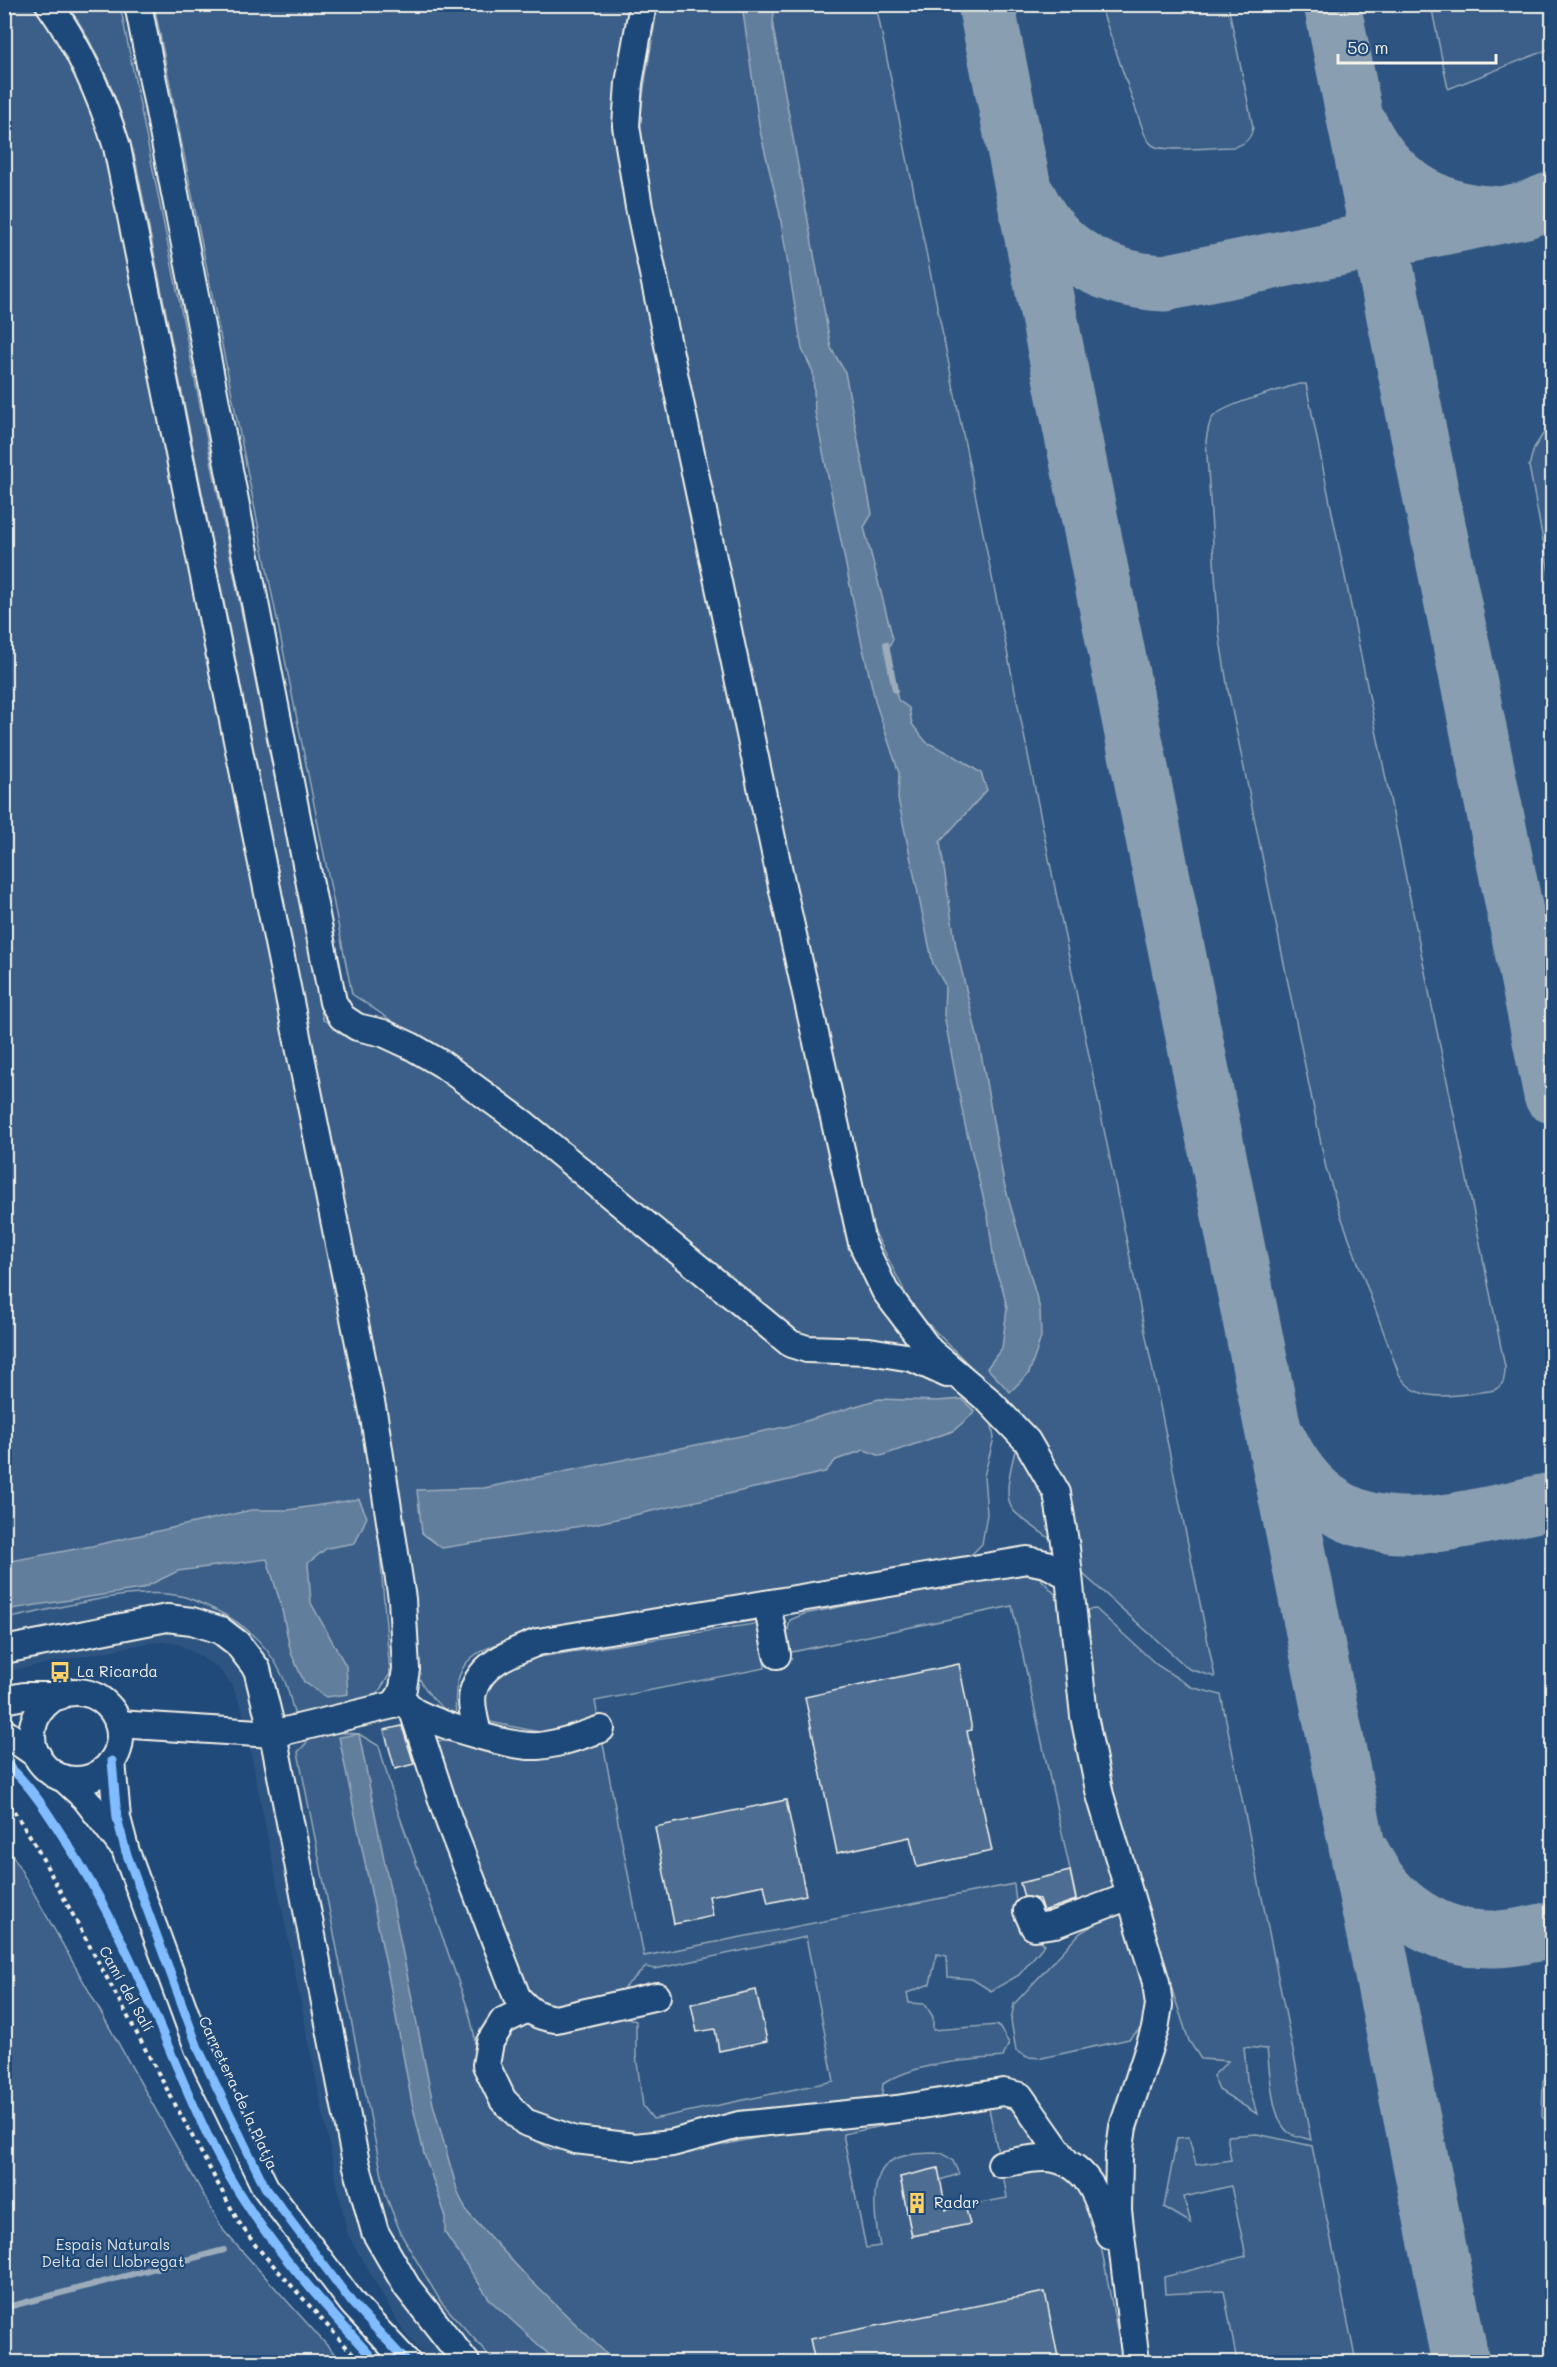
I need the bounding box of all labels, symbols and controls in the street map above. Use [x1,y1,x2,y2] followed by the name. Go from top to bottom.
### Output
[1338,27,1496,65] scale bar
[1347,35,1389,59] text: 50 m
[48,1660,72,1684] bus stop icon: La Ricarda
[77,1661,158,1681] place label: La Ricarda
[95,1942,159,2035] street label: Camí del Salí
[195,2013,283,2172] street label: Carretera de la Platja
[905,2191,929,2215] building icon: Radar
[934,2192,979,2212] place label: Radar
[41,2234,185,2271] park label: Espais Naturals Delta del Llobregat

